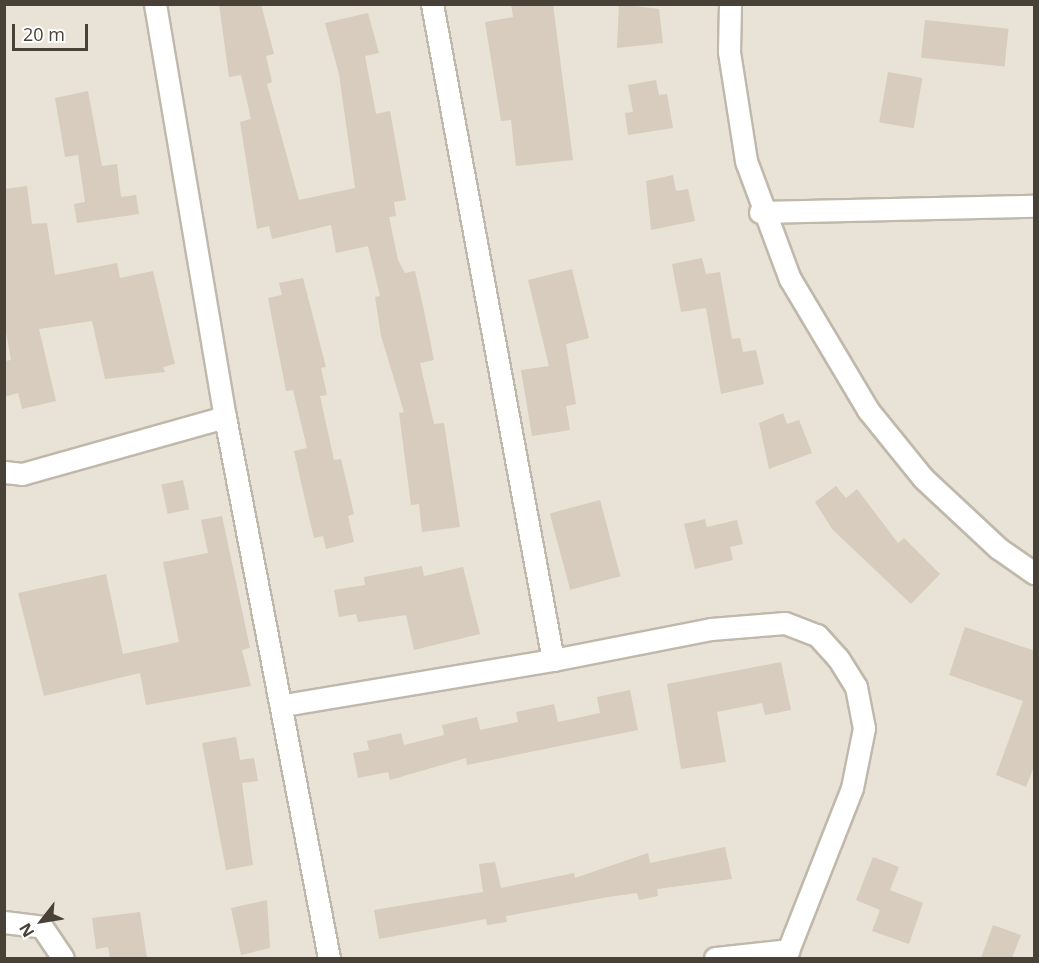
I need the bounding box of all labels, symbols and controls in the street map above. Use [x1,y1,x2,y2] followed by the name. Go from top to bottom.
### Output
[15,12,92,50] scale bar
[23,22,65,46] text: 20 m
[12,891,72,951] north arrow
[14,919,39,942] text: N

